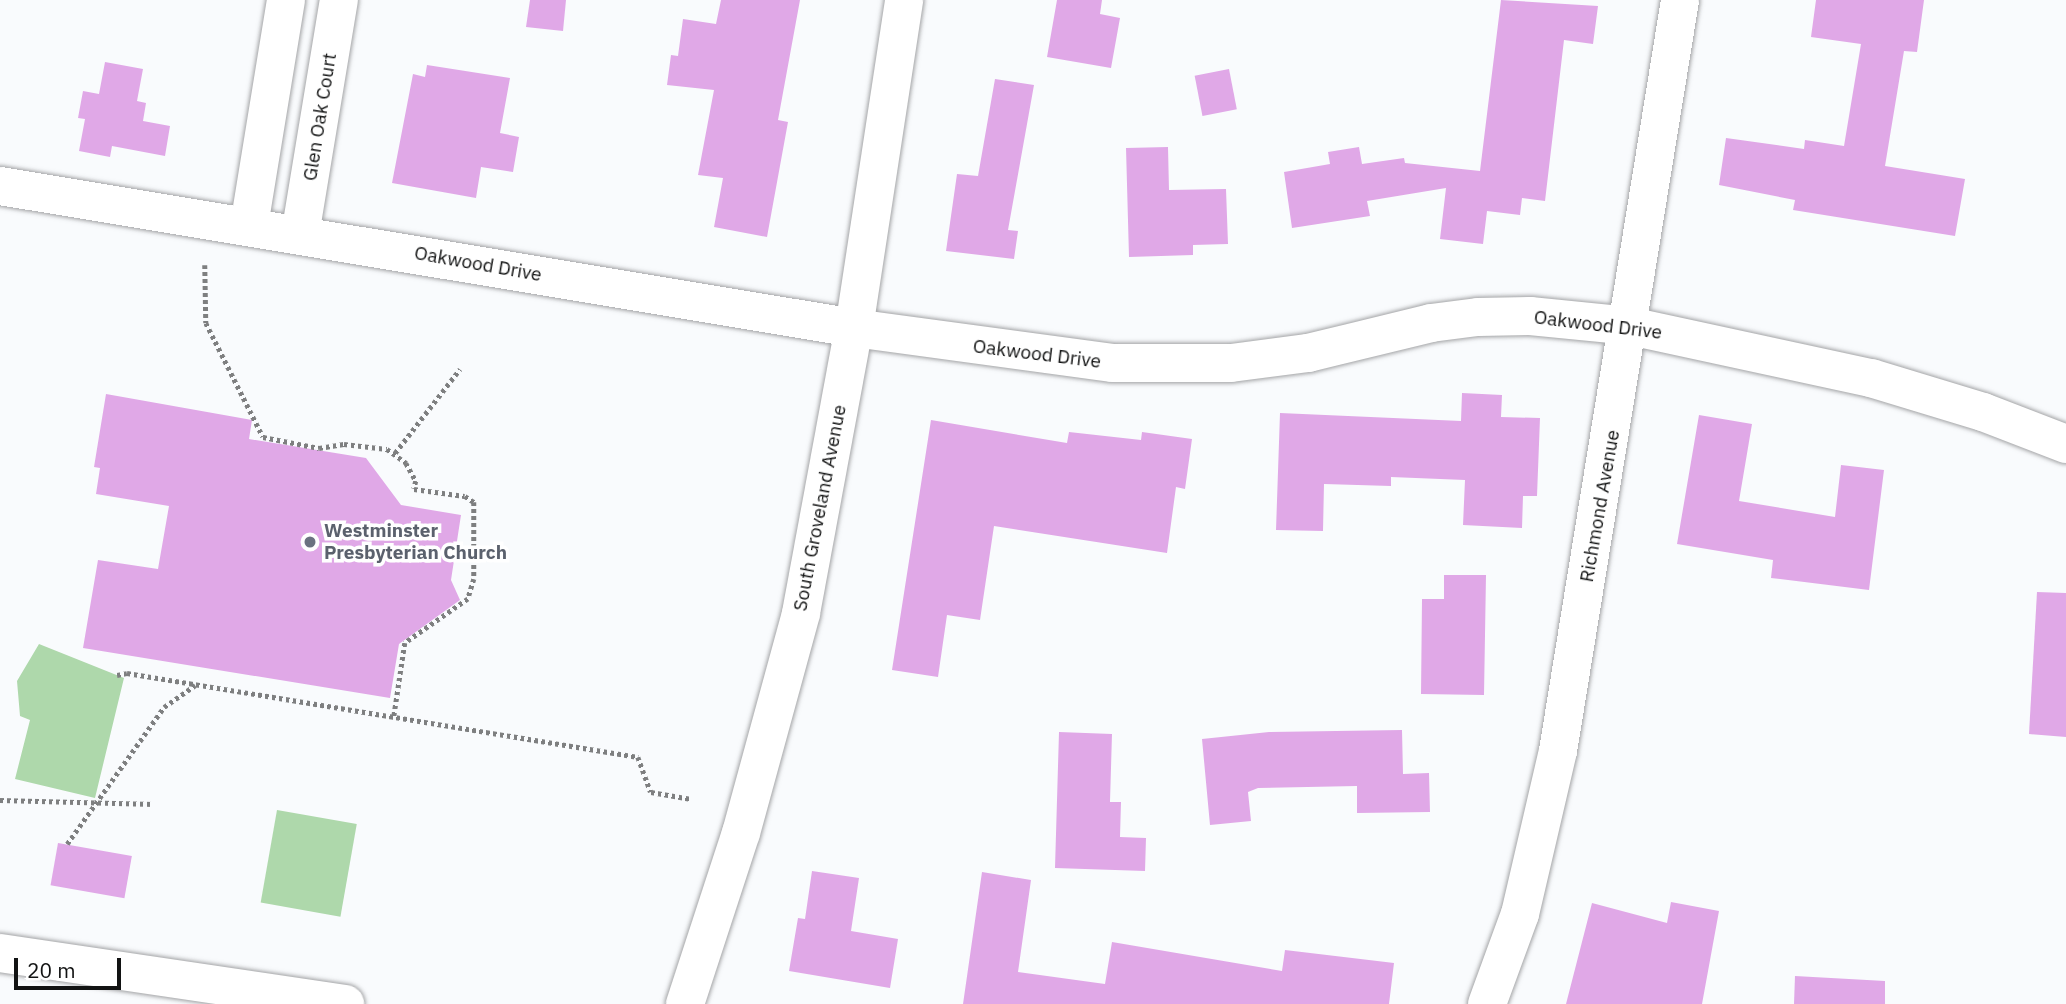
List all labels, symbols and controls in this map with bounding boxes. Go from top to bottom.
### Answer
street label: Glen Oak Court [299,51,341,183]
street label: Oakwood Drive [413,242,543,286]
street label: Oakwood Drive [1533,306,1663,344]
street label: Oakwood Drive [972,335,1102,373]
street label: South Groveland Avenue [789,403,851,613]
street label: Richmond Avenue [1575,428,1625,584]
place label: Westminster Presbyterian Church [324,520,507,564]
marker: Westminster Presbyterian Church [302,534,318,550]
scale bar [18,944,124,988]
text: 20 m [27,956,76,984]

